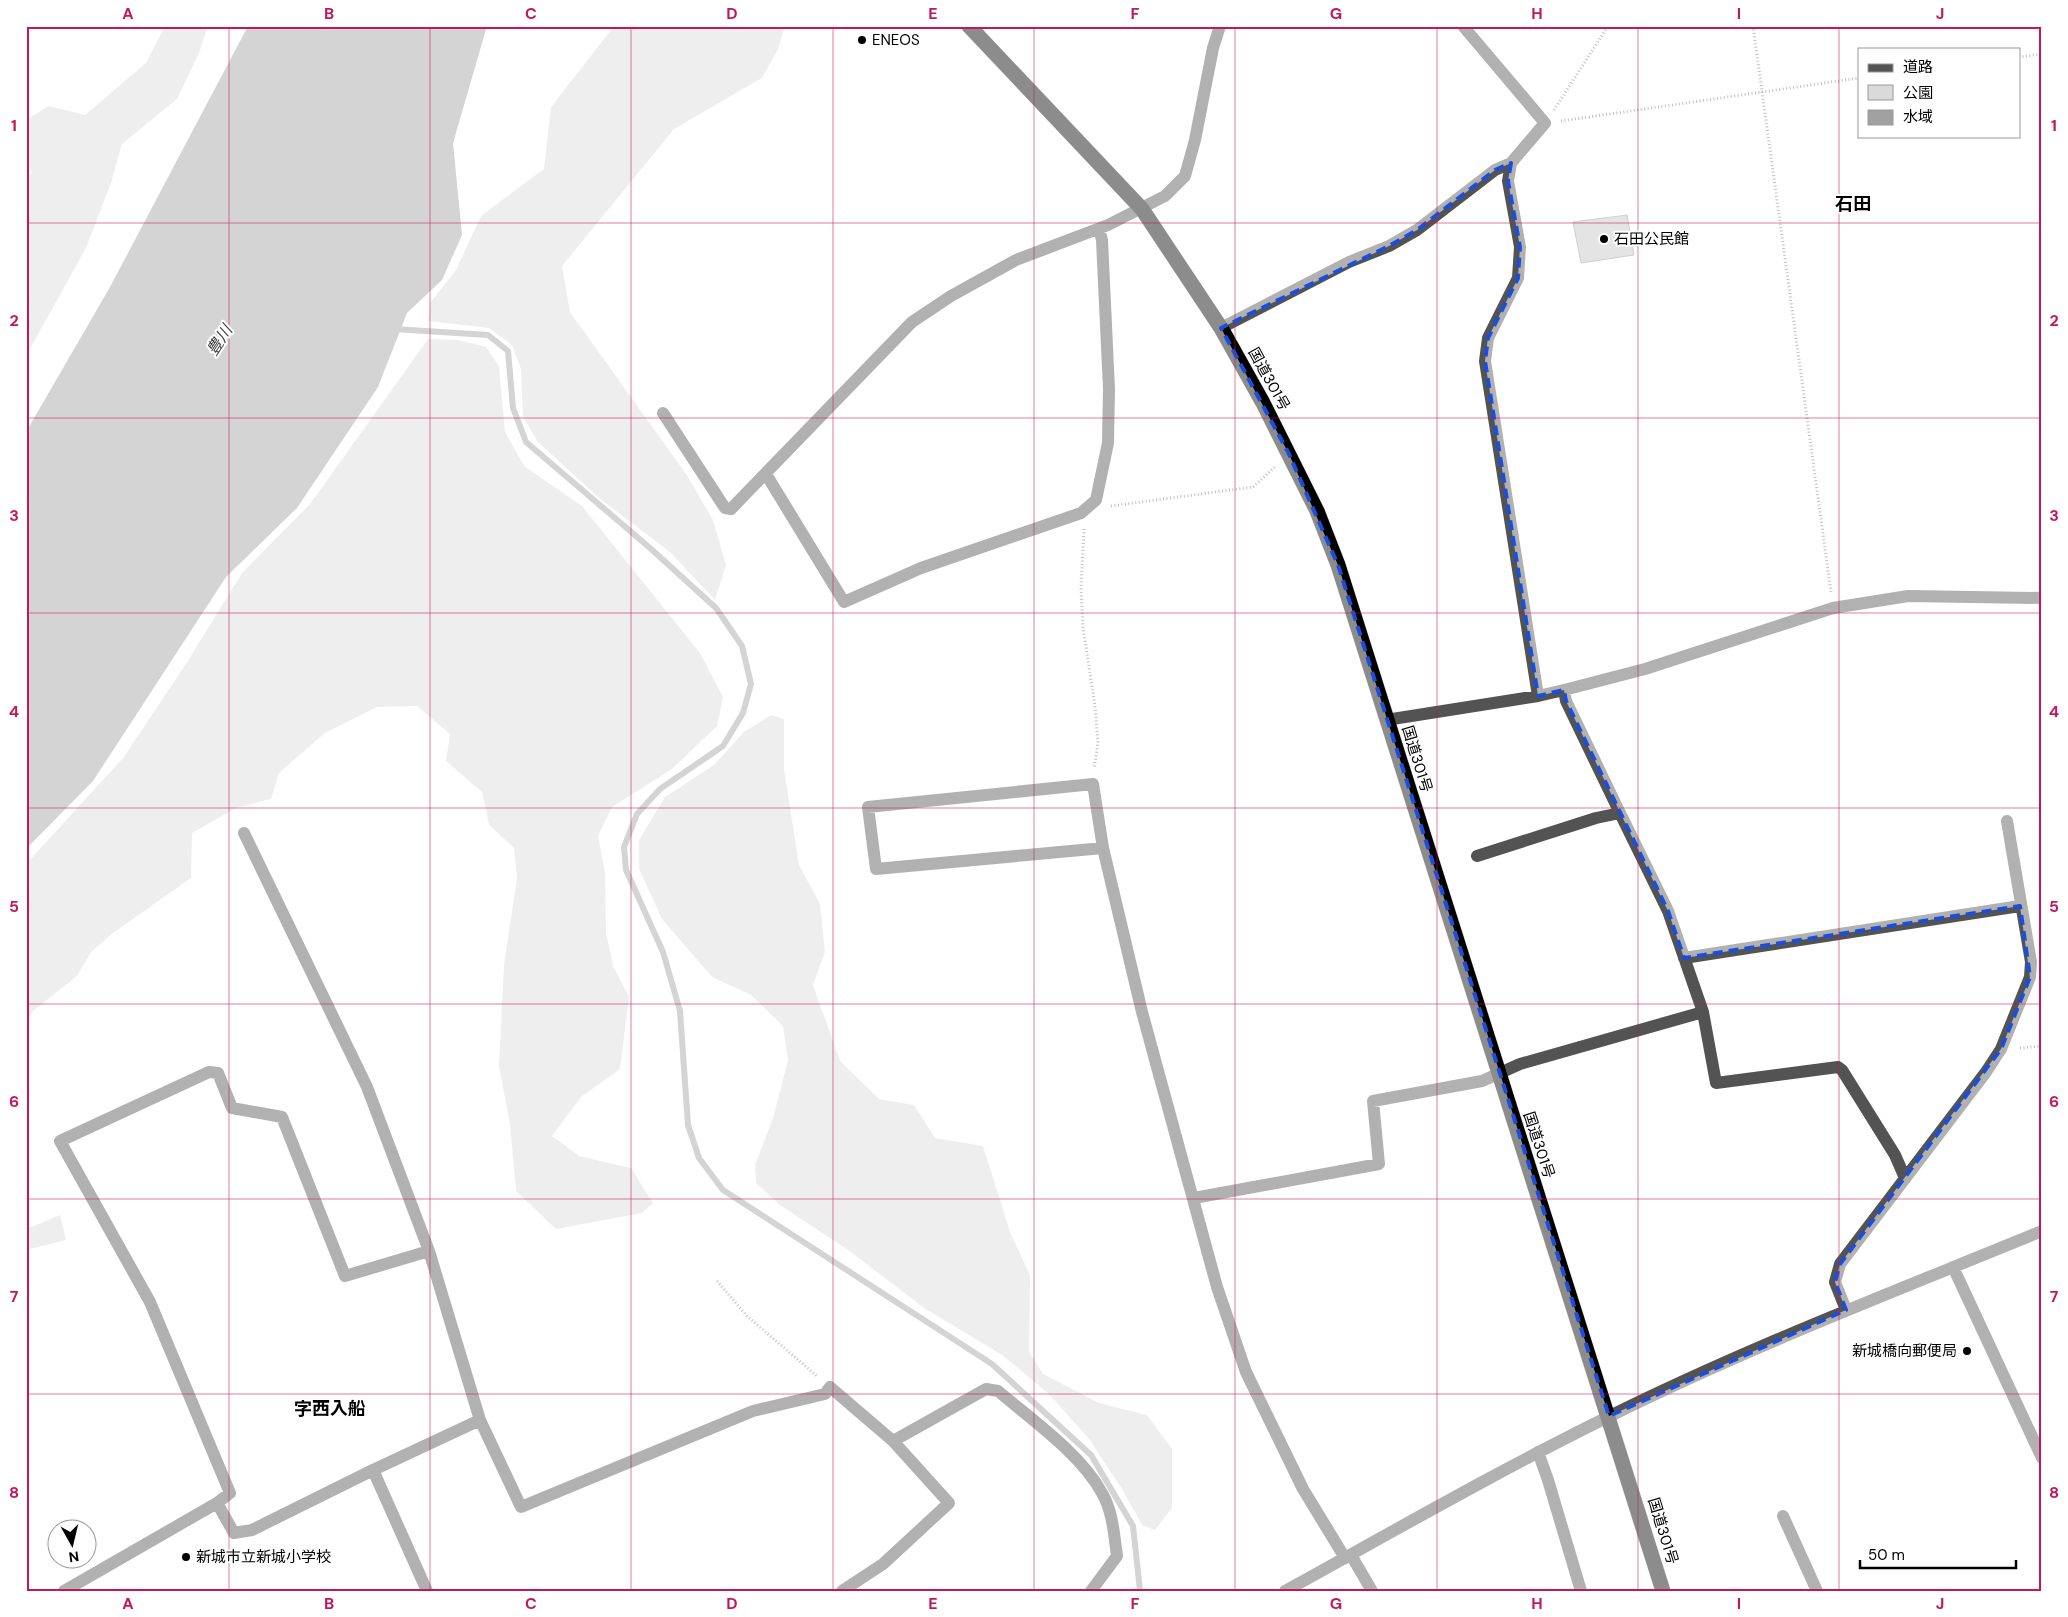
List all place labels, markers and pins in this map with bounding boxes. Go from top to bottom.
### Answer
place label: ENEOS [872,30,920,50]
marker: ENEOS [856,34,868,46]
place label: 石田公民館 [1614,229,1689,249]
marker: 石田公民館 [1598,233,1610,245]
place label: 新城橋向郵便局 [1852,1341,1957,1361]
marker: 新城橋向郵便局 [1961,1345,1973,1357]
place label: 新城市立新城小学校 [196,1547,331,1567]
marker: 新城市立新城小学校 [180,1551,192,1563]

